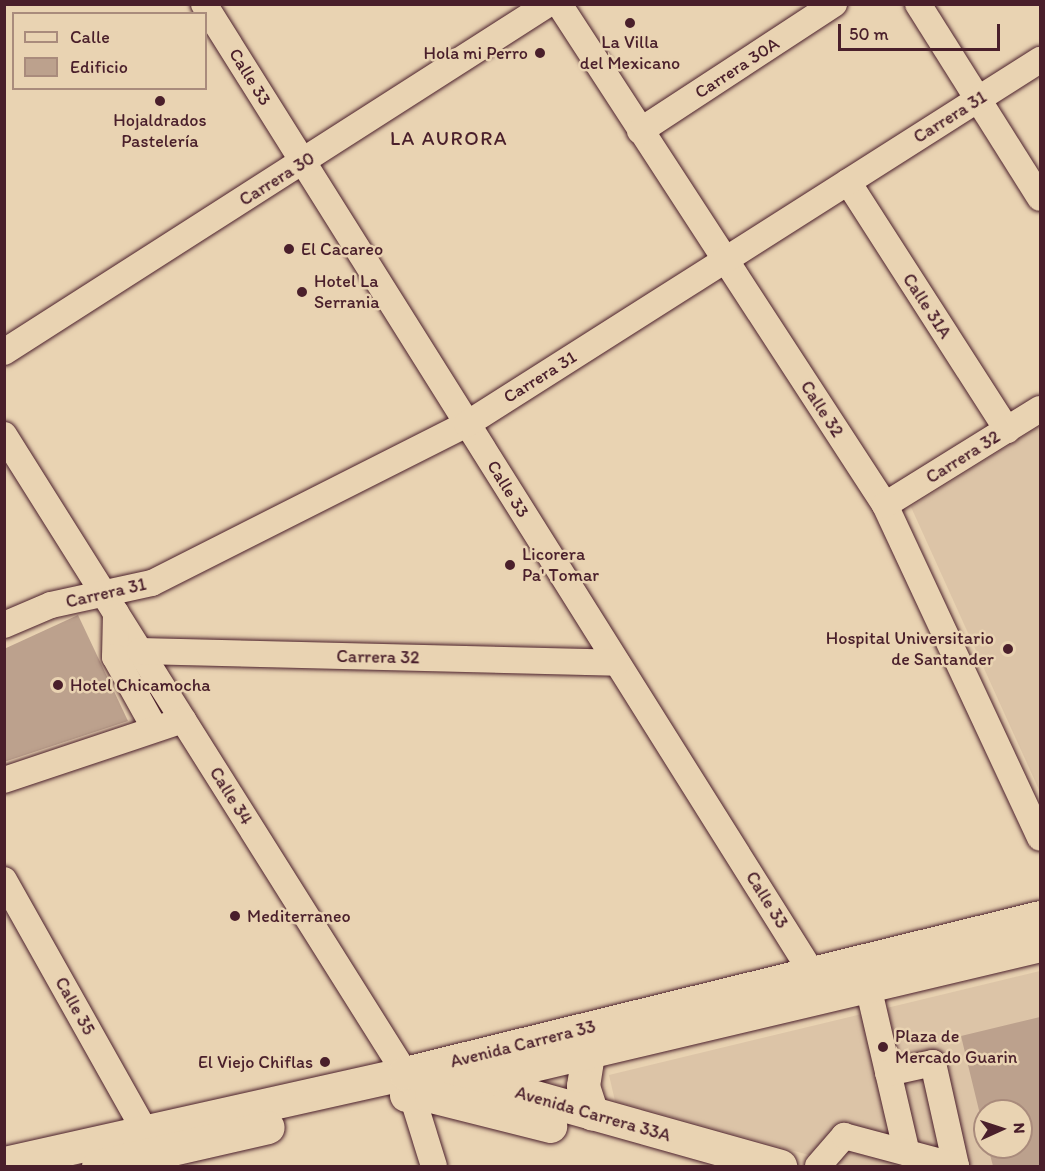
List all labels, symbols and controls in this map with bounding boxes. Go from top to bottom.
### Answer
legend [12,12,207,90]
scale bar [841,12,1003,50]
marker: La Villa del Mexicano [623,16,637,30]
text: 50 m [849,23,889,45]
text: Calle [70,26,110,48]
place label: La Villa del Mexicano [580,32,680,74]
street label: Carrera 30A [691,33,783,103]
place label: Hola mi Perro [423,42,528,64]
street label: Calle 33 [224,44,276,110]
marker: Hola mi Perro [533,46,547,60]
text: Edificio [70,56,128,78]
street label: Carrera 31 [909,86,991,148]
marker: Hojaldrados Pastelería [153,94,167,108]
place label: Hojaldrados Pastelería [113,110,207,152]
district label: LA AURORA [390,126,508,150]
street label: Carrera 30 [235,147,319,211]
place label: El Cacareo [301,238,383,260]
marker: El Cacareo [282,242,296,256]
street label: Calle 31A [898,269,956,343]
place label: Hotel La Serrania [314,271,380,314]
marker: Hotel La Serrania [295,285,309,299]
street label: Carrera 31 [499,346,581,408]
street label: Calle 32 [796,377,848,441]
street label: Carrera 32 [922,426,1004,488]
street label: Calle 33 [482,456,534,522]
place label: Licorera Pa' Tomar [522,544,597,586]
marker: Licorera Pa' Tomar [503,558,517,572]
street label: Carrera 31 [64,573,148,613]
place label: Hospital Universitario de Santander [825,628,994,670]
marker: Hospital Universitario de Santander [999,640,1017,658]
street label: Carrera 32 [336,645,420,669]
place label: Hotel Chicamocha [70,674,210,696]
marker: Hotel Chicamocha [51,678,65,692]
street label: Calle 34 [205,763,257,829]
street label: Calle 33 [741,867,793,933]
place label: Mediterraneo [247,905,351,927]
marker: Mediterraneo [228,909,242,923]
street label: Calle 35 [50,973,100,1039]
street label: Avenida Carrera 33 [448,1015,598,1073]
place label: Plaza de Mercado Guarin [895,1026,1017,1068]
marker: Plaza de Mercado Guarin [876,1040,890,1054]
place label: El Viejo Chiflas [198,1051,313,1073]
marker: El Viejo Chiflas [318,1055,332,1069]
street label: Avenida Carrera 33A [513,1081,673,1147]
north arrow [973,1099,1033,1159]
text: N [1010,1122,1029,1134]

